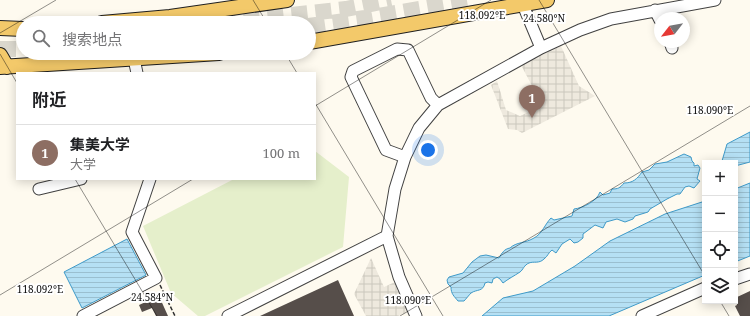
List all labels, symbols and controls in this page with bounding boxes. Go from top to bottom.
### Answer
text: 118.092°E [459,8,505,22]
text: 24.580°N [523,11,565,25]
north arrow [654,12,690,48]
search box [16,16,316,60]
icon: search [30,27,52,49]
text: 搜索地点 [62,29,122,49]
pin: 1 [519,85,545,118]
text: 附近 [32,88,66,111]
text: 118.090°E [687,103,733,117]
text: 集美大学 [70,134,130,154]
your location [418,140,438,160]
text: 1 [41,144,49,162]
text: 100 m [263,144,300,162]
text: 大学 [70,155,96,173]
map controls [702,160,738,304]
button: + [702,160,738,196]
button: − [702,196,738,232]
button: locate [702,232,738,268]
button: layers [702,268,738,304]
text: 118.092°E [17,282,63,296]
text: 24.584°N [131,290,173,304]
text: 118.090°E [385,293,431,307]

